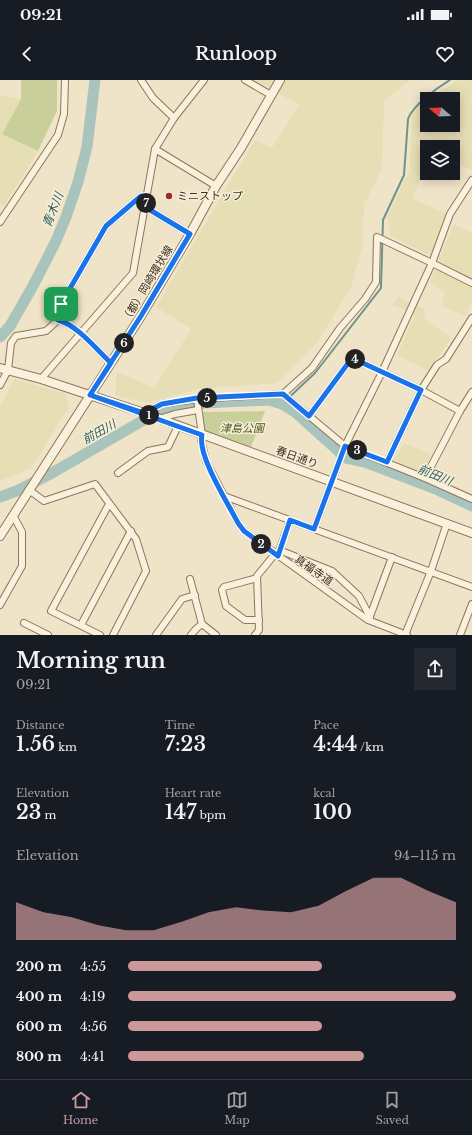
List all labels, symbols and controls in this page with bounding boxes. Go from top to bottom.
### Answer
text: 09:21 [20,5,62,24]
icon: back [16,43,38,65]
text: Runloop [195,43,277,65]
icon: heart [434,43,456,65]
north arrow [420,92,460,132]
map controls [420,92,460,180]
button: layers [420,140,460,180]
water label: 青木川 [39,188,67,229]
place label: ミニストップ [177,189,243,203]
marker: ミニストップ [164,191,174,201]
pin: 7 [136,193,156,213]
text: 7 [143,196,149,210]
street label: （都）岡崎環状線 [118,243,176,325]
pin [44,287,78,321]
icon: arrive [50,293,72,315]
pin: 6 [114,333,134,353]
text: 6 [120,336,128,350]
pin: 4 [345,349,365,369]
text: 4 [351,352,359,366]
pin: 5 [197,388,217,408]
text: 5 [204,391,210,405]
pin: 1 [139,405,159,425]
text: 1 [147,408,151,422]
water label: 前田川 [79,415,120,447]
park label: 津島公園 [220,421,266,435]
pin: 3 [347,440,367,460]
street label: 春日通り [274,443,320,471]
text: 3 [353,443,361,457]
water label: 前田川 [416,461,457,489]
pin: 2 [251,534,271,554]
text: 2 [257,537,265,551]
street label: 真福寺道 [292,552,336,588]
text: Morning run [16,647,166,674]
button: share [414,648,456,690]
text: 09:21 [16,676,51,693]
text: Distance [16,718,65,732]
text: Time [165,718,195,732]
text: Pace [313,718,339,732]
text: 1.56 [16,732,55,756]
text: 7:23 [165,732,206,756]
text: 4:44 [313,732,357,756]
text: km [55,740,77,754]
text: /km [357,740,384,754]
text: Elevation [16,786,69,800]
text: Heart rate [165,786,221,800]
text: kcal [313,786,335,800]
text: 23 [16,800,41,824]
text: 147 [165,800,196,824]
text: 100 [313,800,352,824]
text: m [41,808,56,822]
text: bpm [196,808,226,822]
text: Elevation [16,847,79,864]
text: 94–115 m [394,847,456,864]
text: 200 m [16,958,62,975]
text: 4:55 [80,958,106,975]
text: 400 m [16,988,62,1005]
text: 4:19 [80,988,105,1005]
text: 600 m [16,1018,62,1035]
text: 4:56 [80,1018,107,1035]
text: 800 m [16,1048,62,1065]
text: 4:41 [80,1048,105,1065]
tab: Home [63,1089,98,1127]
tab: Map [224,1089,250,1127]
tab: Saved [376,1089,409,1127]

